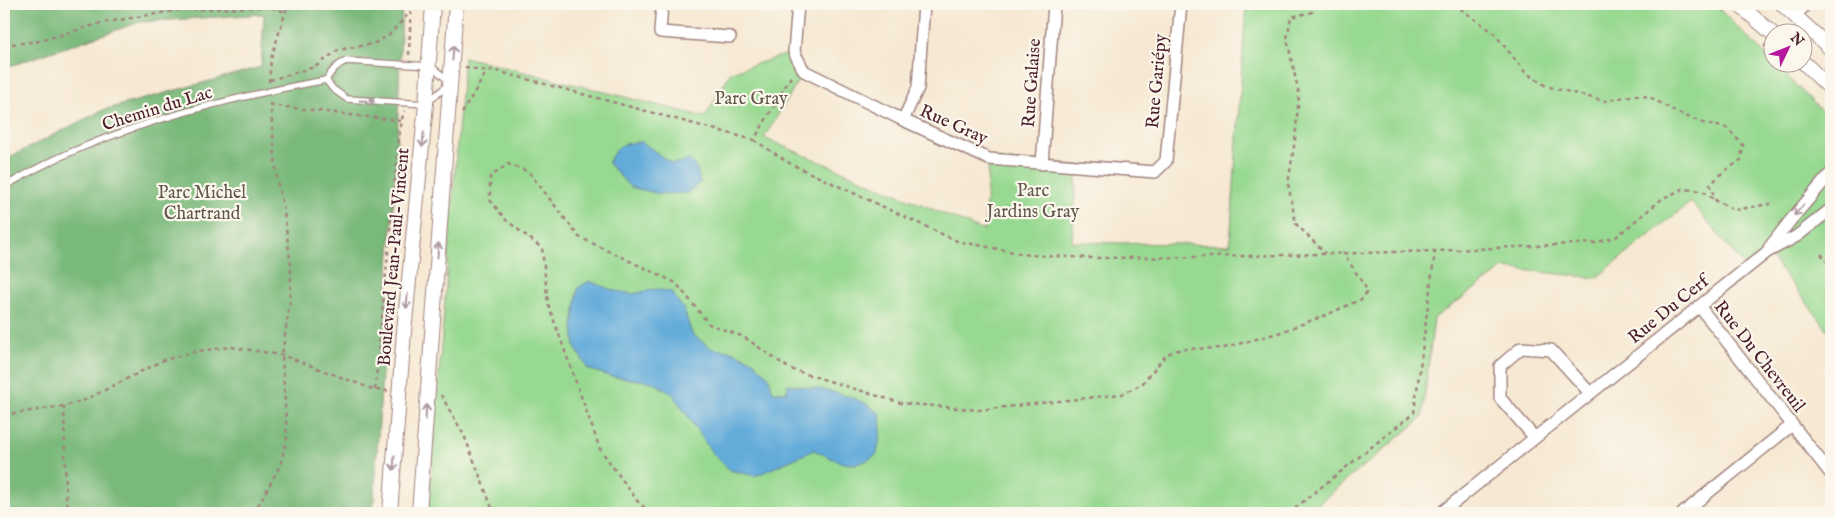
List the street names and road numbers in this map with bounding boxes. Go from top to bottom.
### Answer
street label: Rue Gariépy [1142,33,1173,130]
street label: Rue Galaise [1018,38,1047,128]
street label: Chemin du Lac [100,82,216,137]
street label: Rue Gray [916,100,991,151]
street label: Boulevard Jean-Paul-Vincent [373,147,416,367]
street label: Rue Du Cerf [1624,268,1717,350]
street label: Rue Du Chevreuil [1708,296,1810,417]

